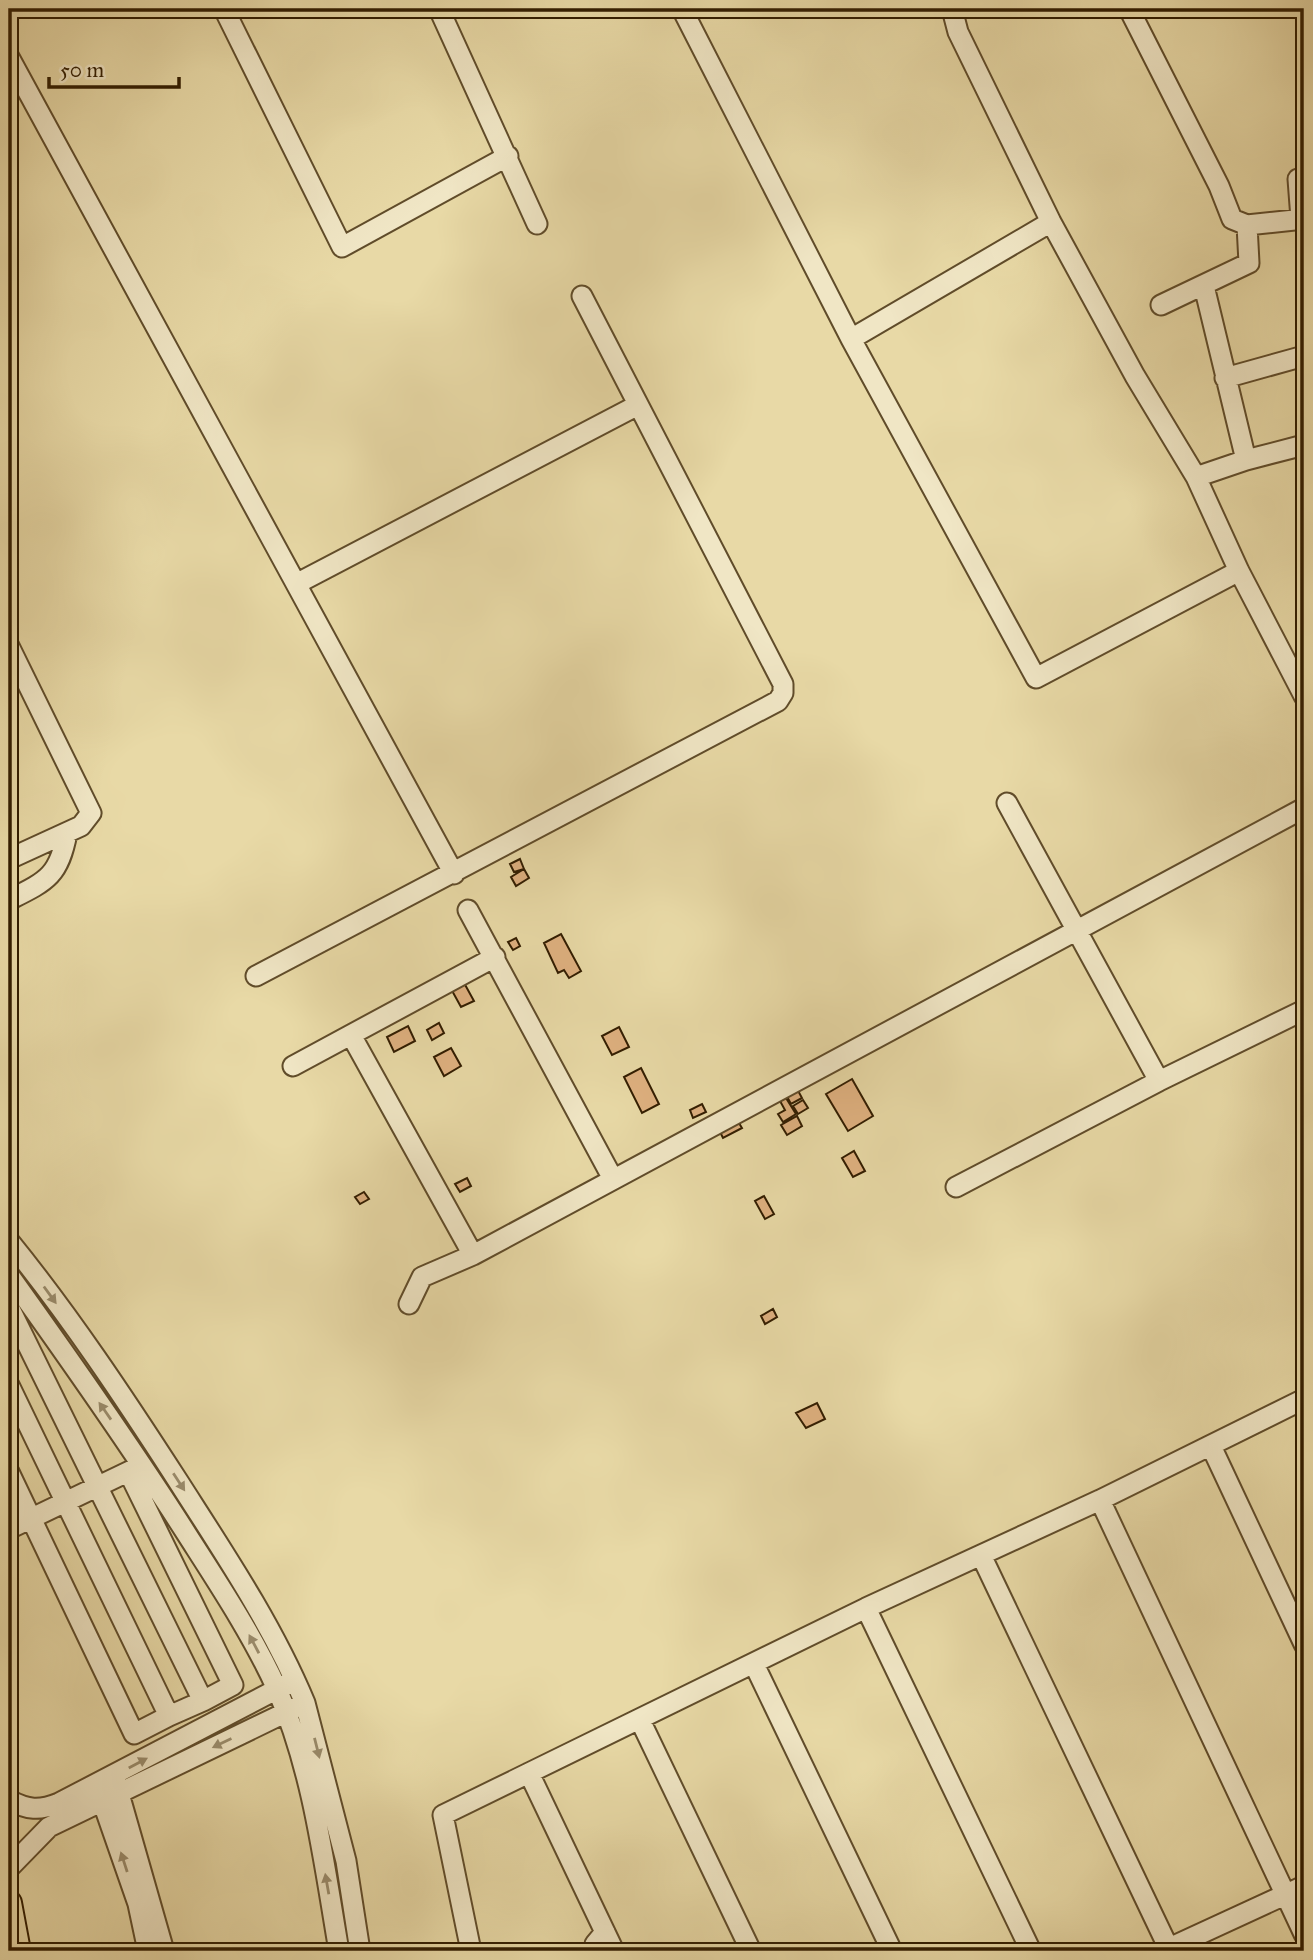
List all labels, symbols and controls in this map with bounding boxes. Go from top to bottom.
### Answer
scale bar [49,46,178,90]
text: 50 m [60,57,105,83]
one-way arrow [42,1286,56,1304]
one-way arrow [99,1402,112,1421]
one-way arrow [172,1473,185,1492]
one-way arrow [248,1635,260,1654]
one-way arrow [212,1737,232,1749]
one-way arrow [312,1737,323,1759]
one-way arrow [128,1757,147,1769]
one-way arrow [118,1851,129,1872]
one-way arrow [321,1873,332,1895]

